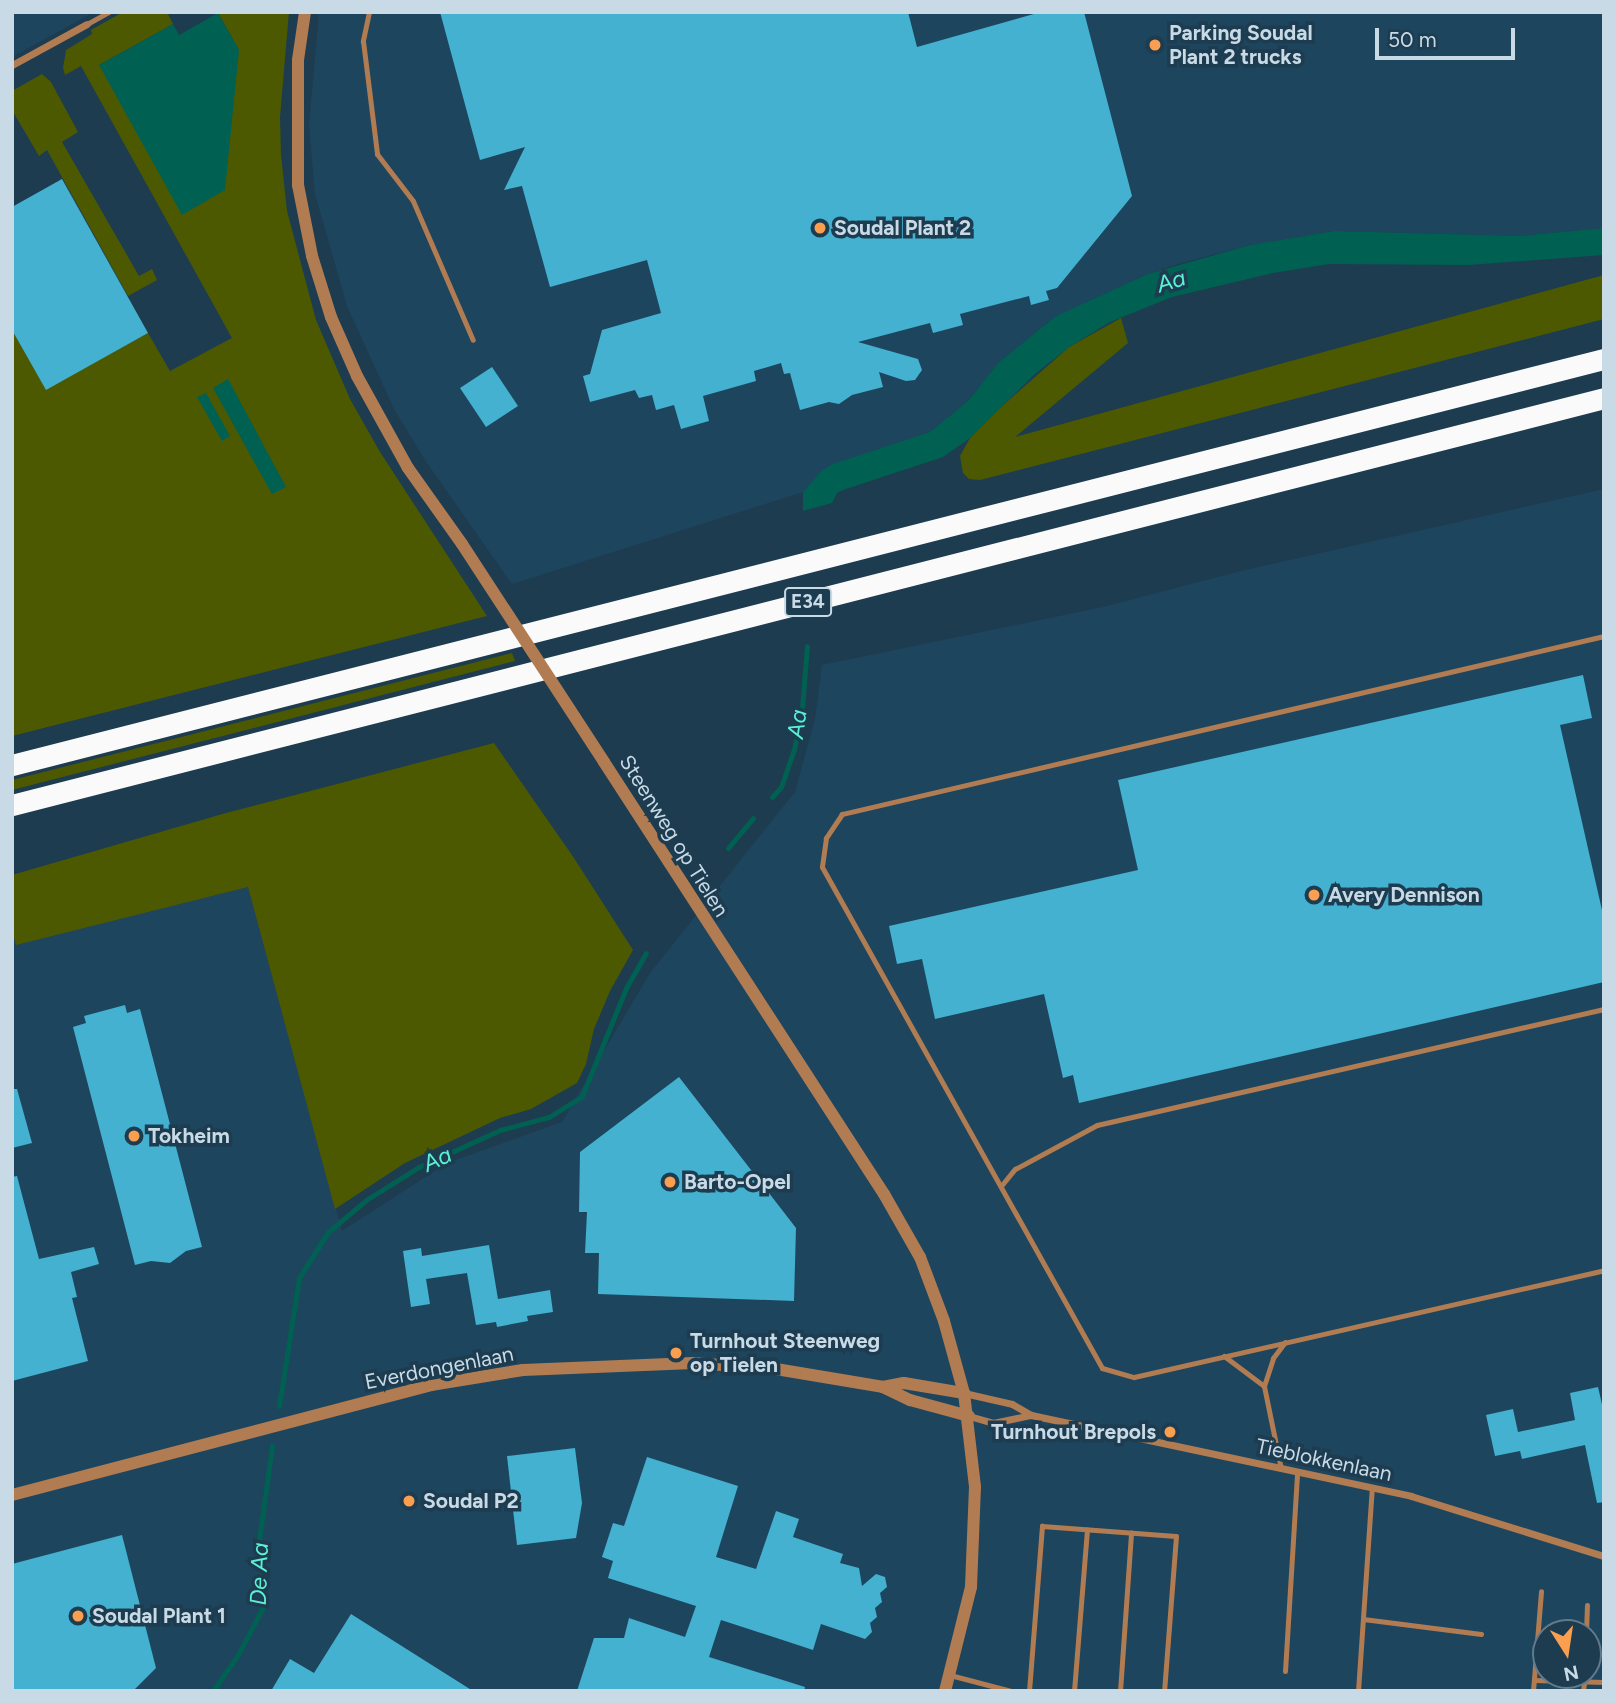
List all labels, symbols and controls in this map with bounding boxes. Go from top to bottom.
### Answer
scale bar [1378,14,1518,58]
place label: Parking Soudal Plant 2 trucks [1169,20,1313,70]
text: 50 m [1388,27,1437,52]
marker: Parking Soudal Plant 2 trucks [1147,37,1163,53]
place label: Soudal Plant 2 [834,215,971,241]
marker: Soudal Plant 2 [812,220,828,236]
water label: Aa [1153,264,1189,298]
road number: E34 [784,586,832,618]
water label: Aa [781,708,813,740]
street label: Steenweg op Tielen [614,750,734,922]
place label: Avery Dennison [1328,882,1480,908]
marker: Avery Dennison [1306,887,1322,903]
place label: Tokheim [148,1123,230,1149]
marker: Tokheim [126,1128,142,1144]
water label: Aa [418,1140,456,1178]
place label: Barto-Opel [684,1169,791,1195]
marker: Barto-Opel [662,1174,678,1190]
place label: Turnhout Steenweg op Tielen [690,1328,880,1378]
street label: Everdongenlaan [362,1341,516,1395]
marker: Turnhout Steenweg op Tielen [668,1345,684,1361]
place label: Turnhout Brepols [991,1419,1156,1445]
marker: Turnhout Brepols [1162,1424,1178,1440]
street label: Tieblokkenlaan [1254,1433,1394,1487]
place label: Soudal P2 [423,1488,519,1514]
marker: Soudal P2 [401,1493,417,1509]
water label: De Aa [244,1542,274,1606]
place label: Soudal Plant 1 [92,1603,226,1629]
marker: Soudal Plant 1 [70,1608,86,1624]
north arrow [1532,1619,1602,1689]
text: N [1561,1660,1581,1686]

